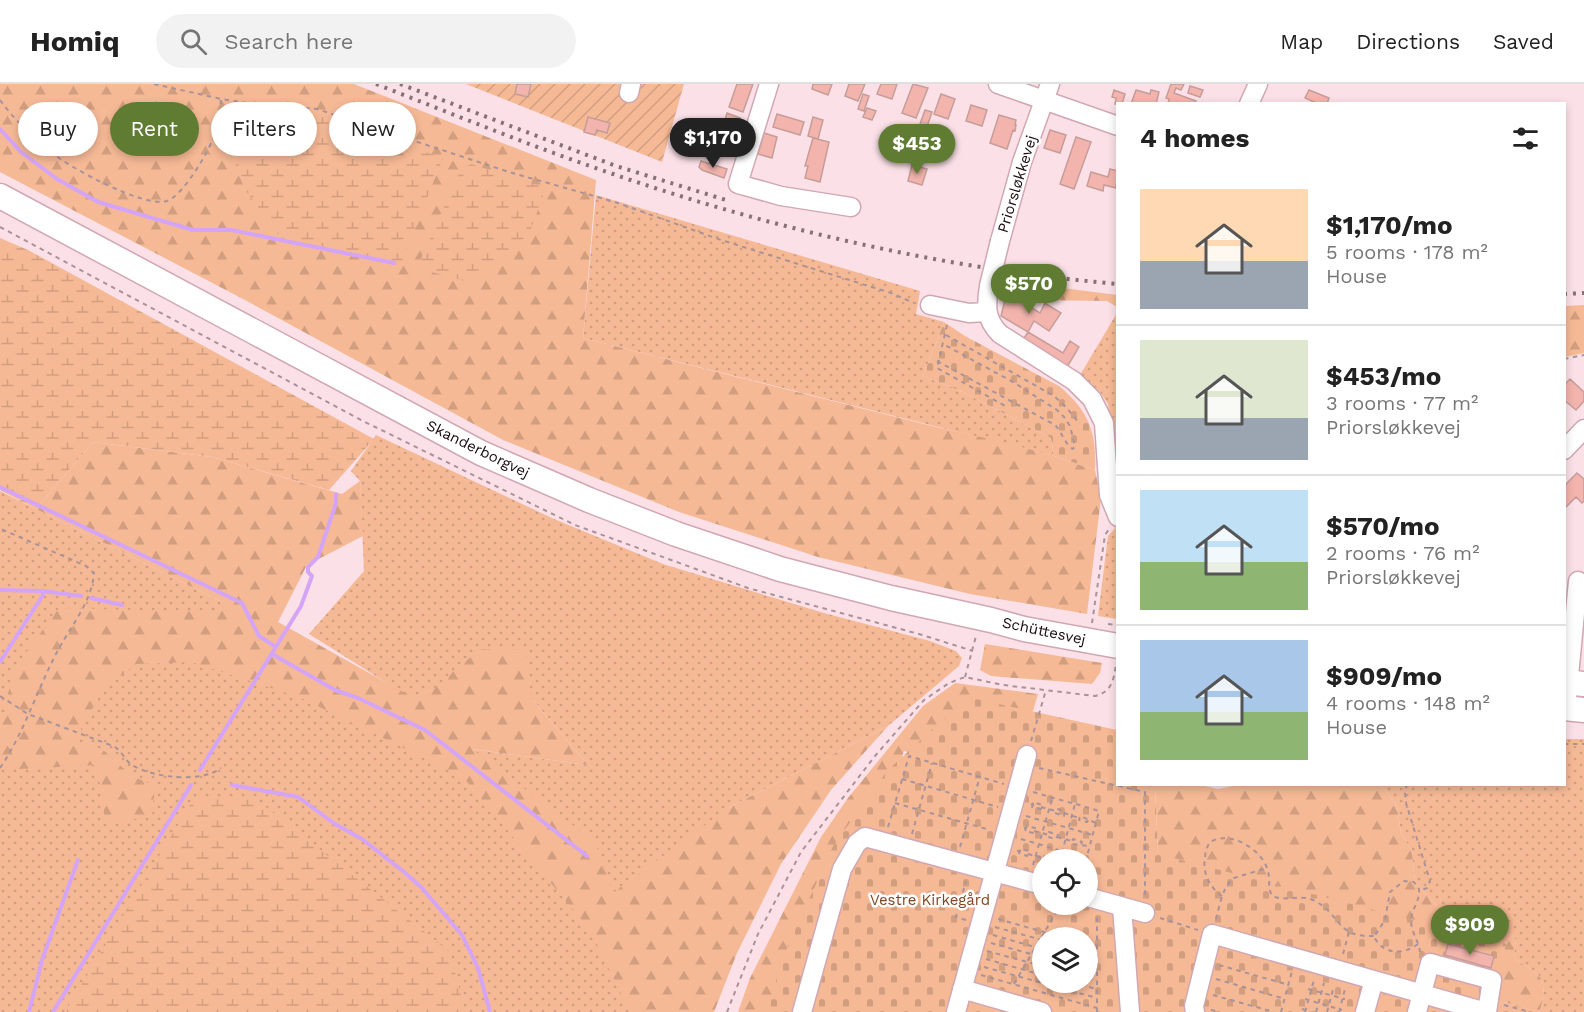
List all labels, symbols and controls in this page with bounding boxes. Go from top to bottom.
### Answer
search box [156,14,576,68]
text: Homiq [30,25,120,58]
icon: search [177,25,210,58]
text: Search here [225,29,353,54]
text: Map [1280,29,1323,54]
text: Directions [1356,29,1460,54]
text: Saved [1493,29,1554,54]
chip: Buy [18,102,98,156]
chip: Rent [110,102,199,156]
chip: Filters [211,102,317,156]
chip: New [329,102,416,156]
pin: $1,170 [664,118,762,169]
icon: filters [1509,122,1542,155]
text: 4 homes [1140,123,1249,153]
pin: $453 [881,124,953,175]
text: $1,170 [684,125,742,149]
text: $453 [892,131,942,155]
street label: Priorsløkkevej [994,133,1040,235]
text: $1,170/mo [1326,210,1453,240]
icon: home [1188,213,1260,285]
text: 5 rooms · 178 m² [1326,240,1488,264]
pin: $570 [993,264,1065,315]
text: House [1326,264,1387,288]
text: $570 [1005,271,1053,295]
text: $453/mo [1326,361,1441,391]
icon: home [1188,364,1260,436]
text: 3 rooms · 77 m² [1326,391,1478,415]
text: Priorsløkkevej [1326,415,1461,439]
street label: Skanderborgvej [423,416,533,482]
text: $570/mo [1326,511,1440,541]
icon: home [1188,514,1260,586]
text: 2 rooms · 76 m² [1326,541,1479,565]
text: Priorsløkkevej [1326,565,1461,589]
street label: Schüttesvej [1001,613,1087,649]
text: $909/mo [1326,661,1442,691]
icon: home [1188,664,1260,736]
text: 4 rooms · 148 m² [1326,691,1490,715]
text: House [1326,715,1387,739]
map controls [1032,849,1098,993]
button: locate [1032,849,1098,915]
park label: Vestre Kirkegård [870,891,990,909]
pin: $909 [1434,905,1506,956]
text: $909 [1445,912,1495,936]
button: layers [1032,927,1098,993]

